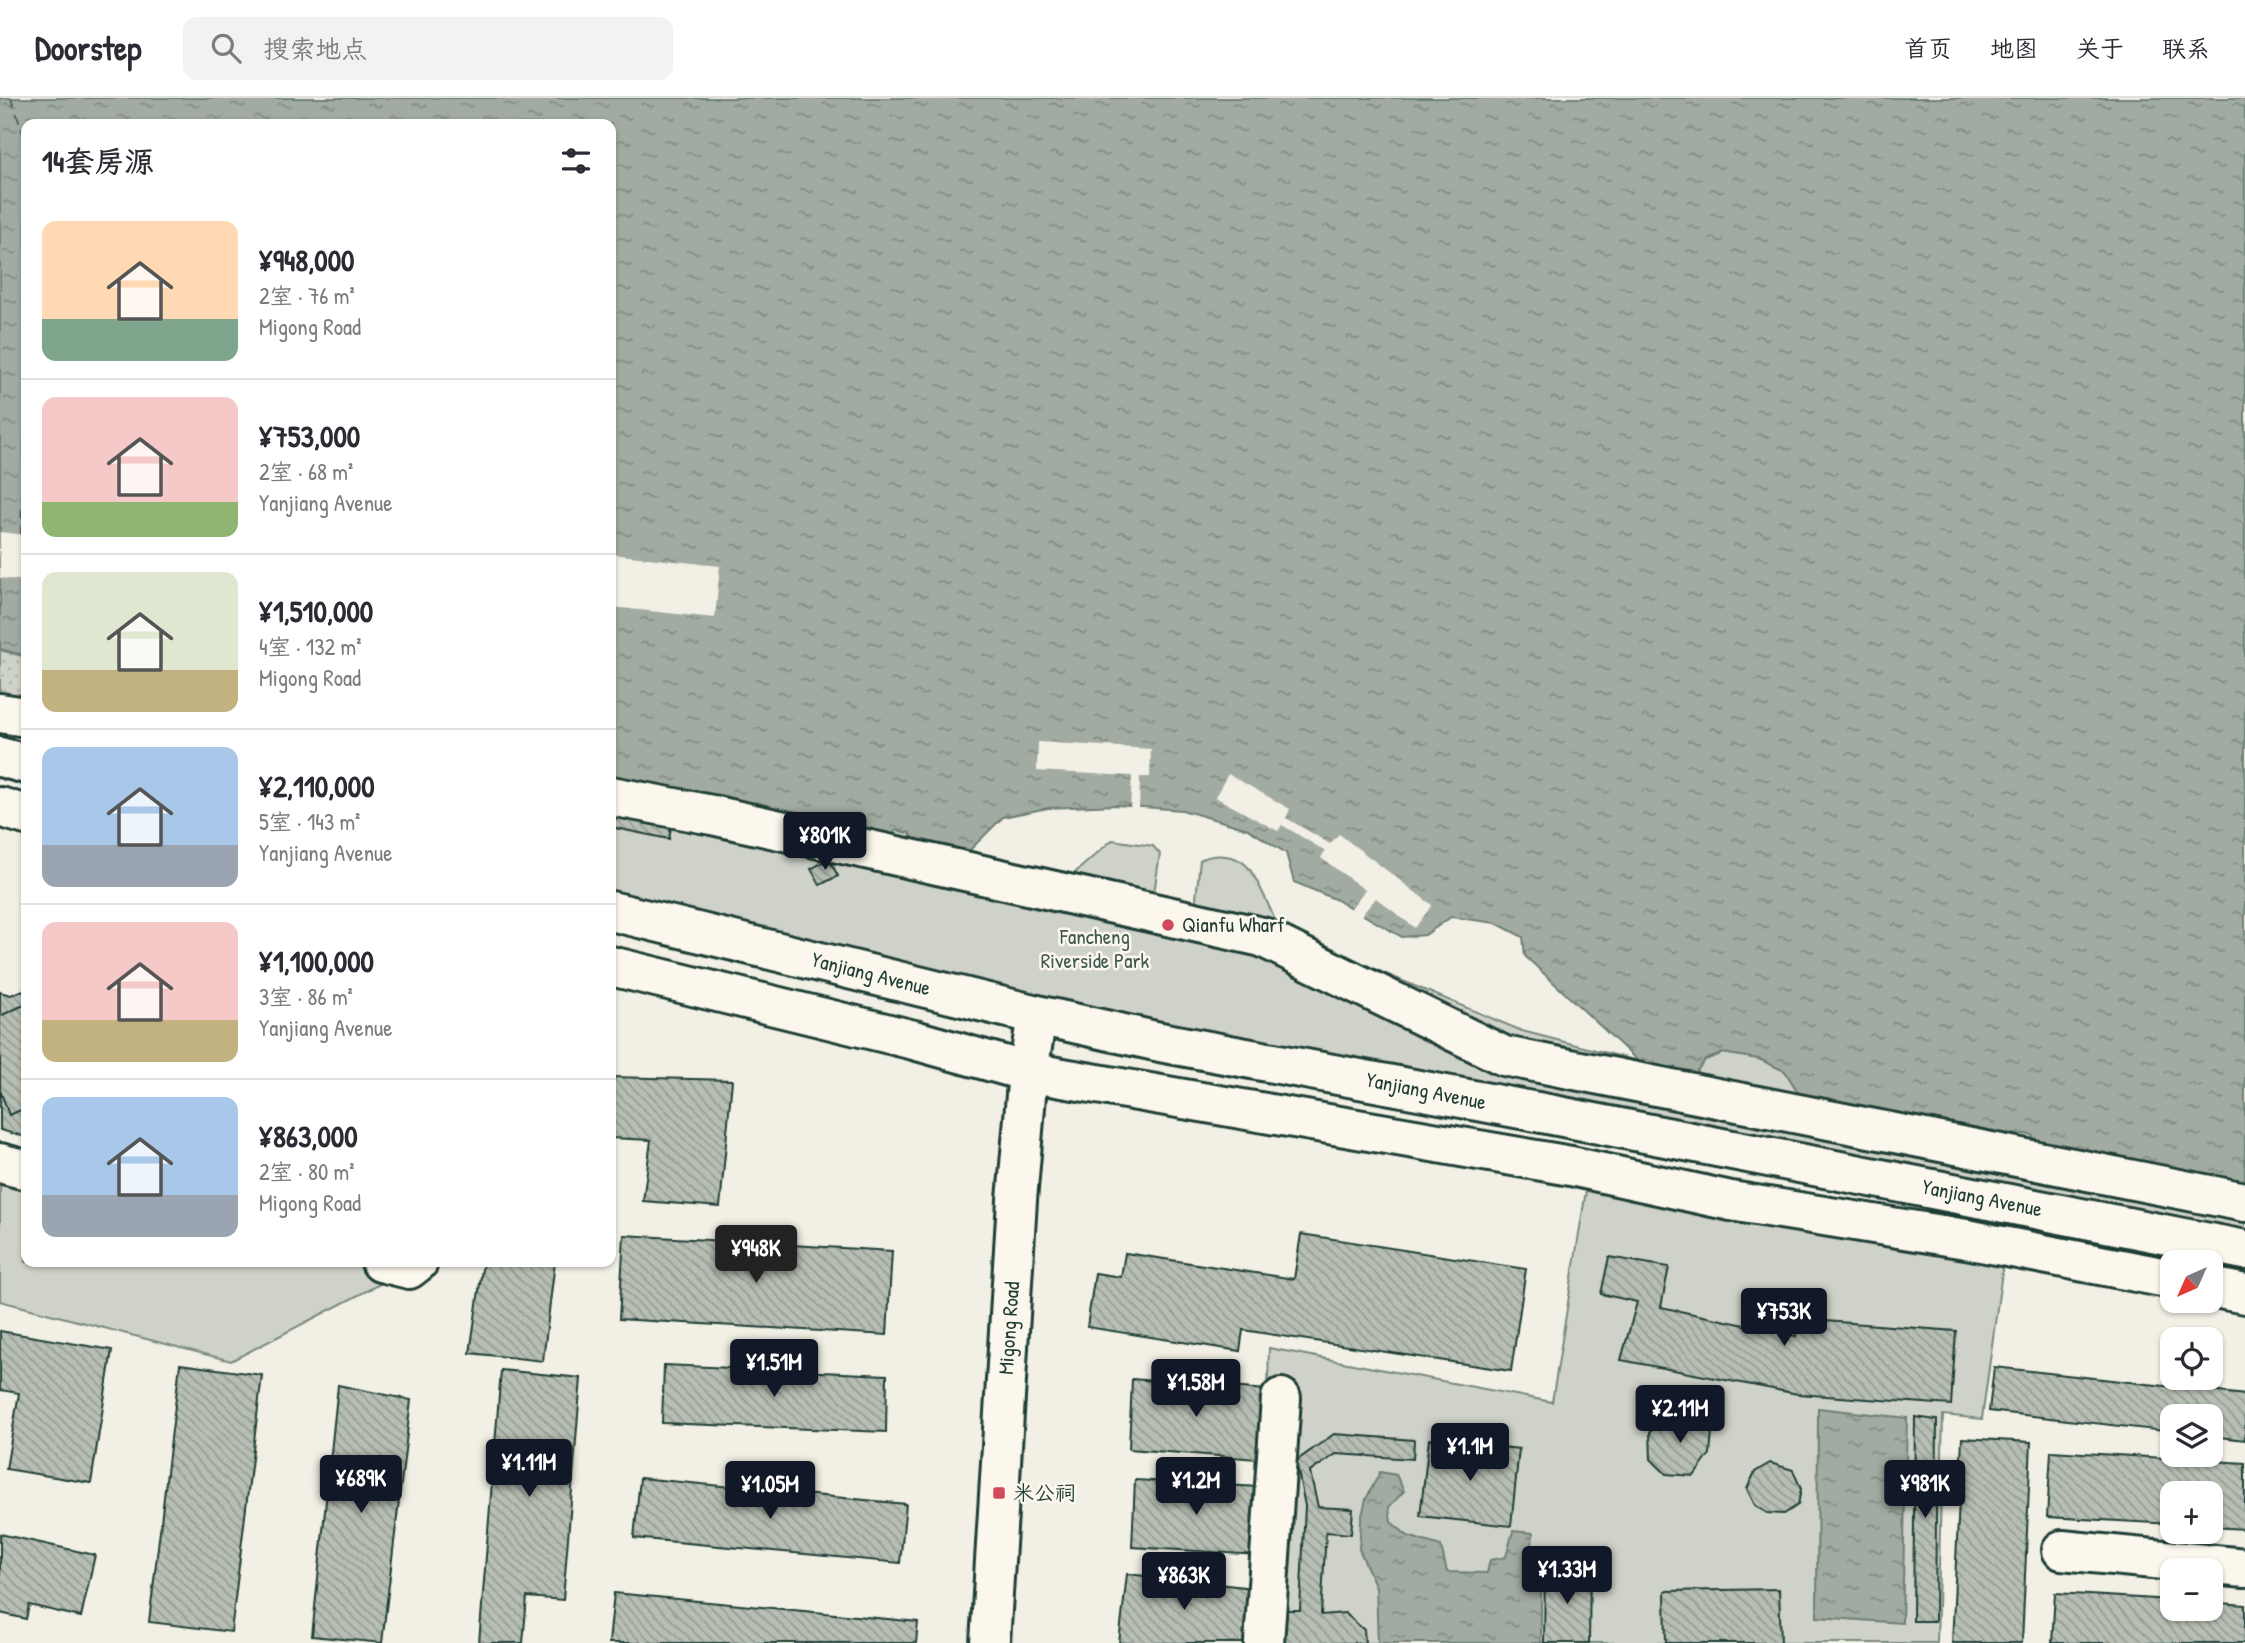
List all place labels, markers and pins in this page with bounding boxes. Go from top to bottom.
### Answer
pin: ¥801K [776,812,874,872]
place label: Qianfu Wharf [1182,910,1285,939]
marker: Qianfu Wharf [1160,917,1176,933]
pin: ¥948K [707,1226,805,1285]
pin: ¥753K [1735,1288,1833,1348]
pin: ¥1.51M [717,1340,831,1399]
pin: ¥1.58M [1139,1360,1253,1419]
pin: ¥2.11M [1623,1386,1737,1445]
pin: ¥1.1M [1421,1424,1519,1483]
pin: ¥1.11M [472,1440,586,1499]
pin: ¥689K [312,1456,410,1515]
pin: ¥1.2M [1147,1458,1245,1517]
pin: ¥981K [1876,1460,1974,1520]
pin: ¥1.05M [713,1462,827,1521]
place label: 米公祠 [1013,1478,1076,1507]
marker: 米公祠 [991,1485,1007,1501]
pin: ¥1.33M [1510,1546,1624,1606]
pin: ¥863K [1135,1552,1233,1612]

